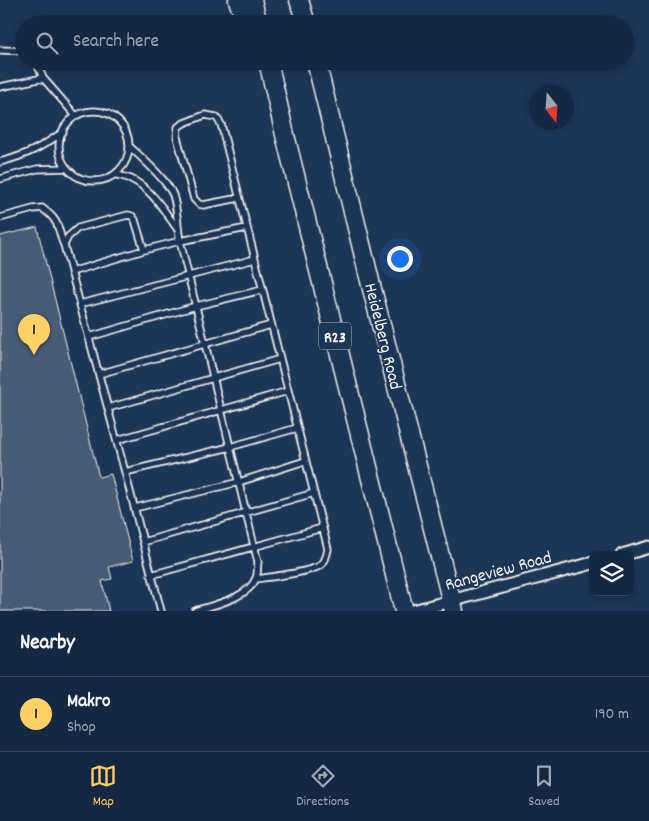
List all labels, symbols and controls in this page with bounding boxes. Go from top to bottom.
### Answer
search box [15,15,634,70]
icon: search [33,29,61,57]
text: Search here [73,29,159,56]
north arrow [529,85,574,130]
your location [387,246,413,272]
street label: Heidelberg Road [356,281,407,393]
pin: 1 [18,314,50,355]
road number: R23 [319,322,351,350]
street label: Rangeview Road [443,546,555,599]
map controls [589,551,634,596]
button: layers [589,551,634,596]
text: Nearby [20,629,75,659]
text: Makro [67,689,110,716]
text: 1 [34,703,38,726]
text: 190 m [595,703,629,726]
text: Shop [67,716,96,739]
tab: Map [89,762,117,812]
tab: Directions [296,762,349,812]
tab: Saved [528,762,560,812]

